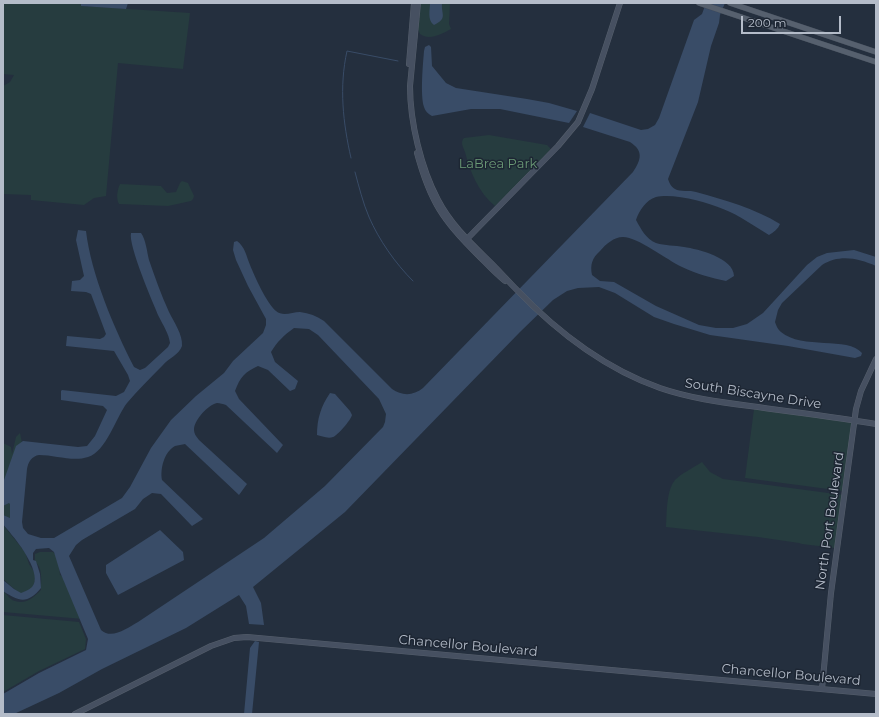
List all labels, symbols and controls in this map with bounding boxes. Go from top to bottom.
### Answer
scale bar [743,8,843,34]
text: 200 m [748,15,787,30]
park label: LaBrea Park [459,156,537,172]
street label: South Biscayne Drive [684,376,822,412]
street label: North Port Boulevard [813,451,847,591]
street label: Chancellor Boulevard [398,632,538,660]
street label: Chancellor Boulevard [721,661,861,689]

